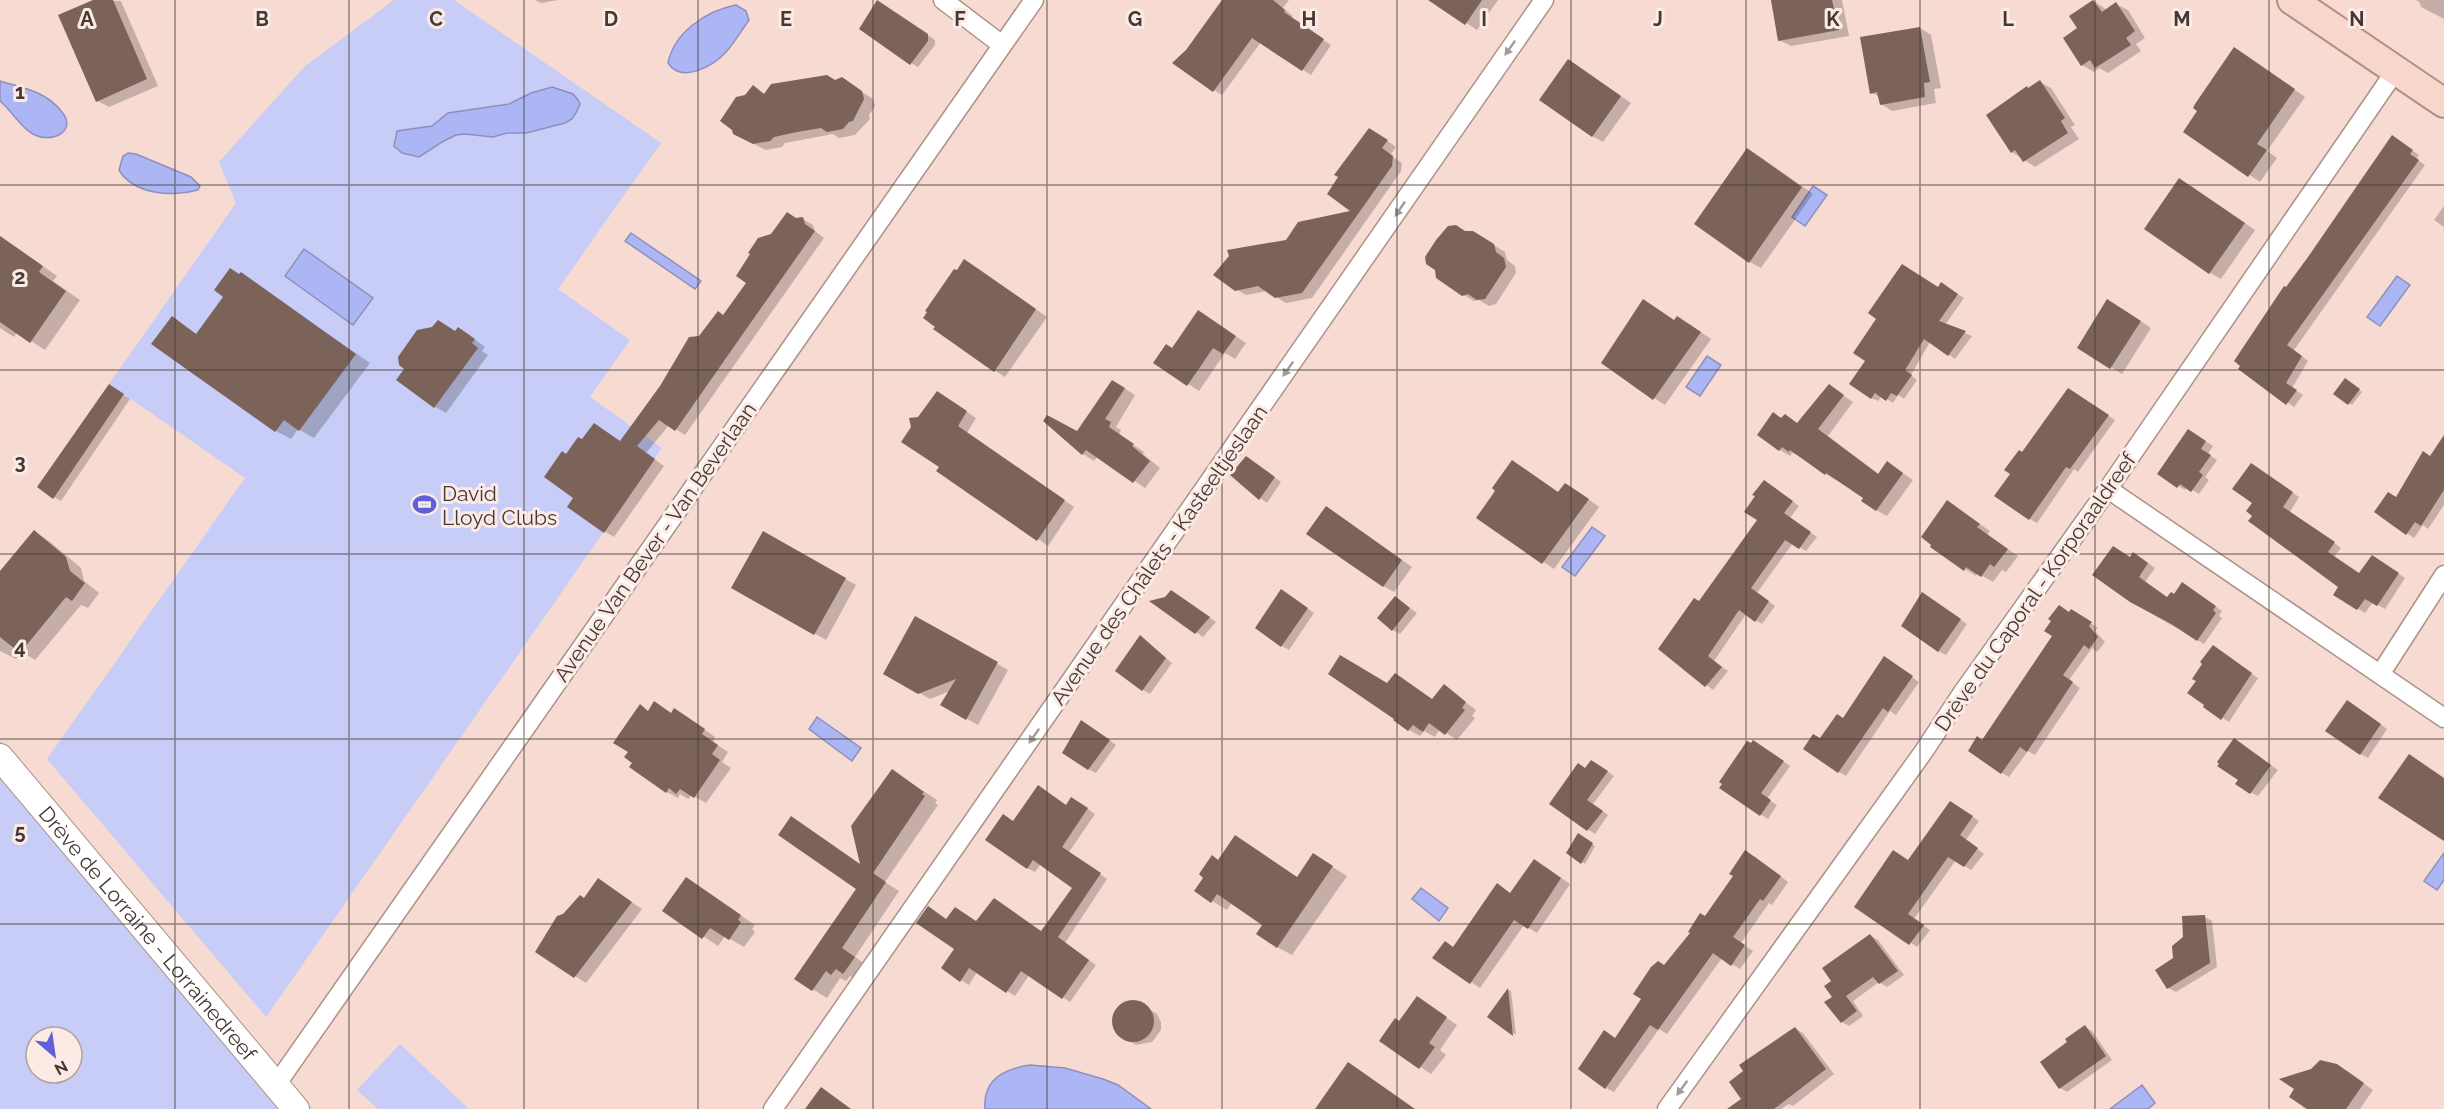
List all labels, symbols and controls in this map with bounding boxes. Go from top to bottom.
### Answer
text: A [80,7,94,31]
text: B [255,7,269,31]
text: C [429,7,443,31]
text: D [604,7,618,31]
text: E [780,7,792,31]
text: F [954,7,966,31]
text: G [1128,7,1142,31]
text: H [1302,7,1316,31]
text: I [1481,7,1487,31]
text: J [1653,7,1663,31]
text: K [1826,7,1840,31]
text: L [2002,7,2014,31]
text: M [2173,7,2191,31]
text: N [2349,7,2365,31]
one-way arrow [1505,40,1516,56]
text: 1 [15,80,25,104]
one-way arrow [1394,200,1406,216]
text: 2 [14,265,26,289]
one-way arrow [1282,360,1294,376]
street label: Avenue Van Bever - Van Beverlaan [549,398,761,686]
street label: Avenue des Châlets - Kasteeltjeslaan [1045,400,1273,710]
street label: Drève du Caporal - Korporaaldreef [1929,447,2142,736]
text: 3 [14,450,26,474]
place label: David Lloyd Clubs [442,481,557,530]
sports icon: David Lloyd Clubs [411,492,437,518]
text: 4 [14,635,26,659]
one-way arrow [1029,728,1040,744]
street label: Drève de Lorraine - Lorrainedreef [34,801,263,1066]
text: 5 [14,820,26,844]
north arrow [24,1025,84,1085]
text: N [51,1056,71,1079]
one-way arrow [1676,1080,1688,1096]

